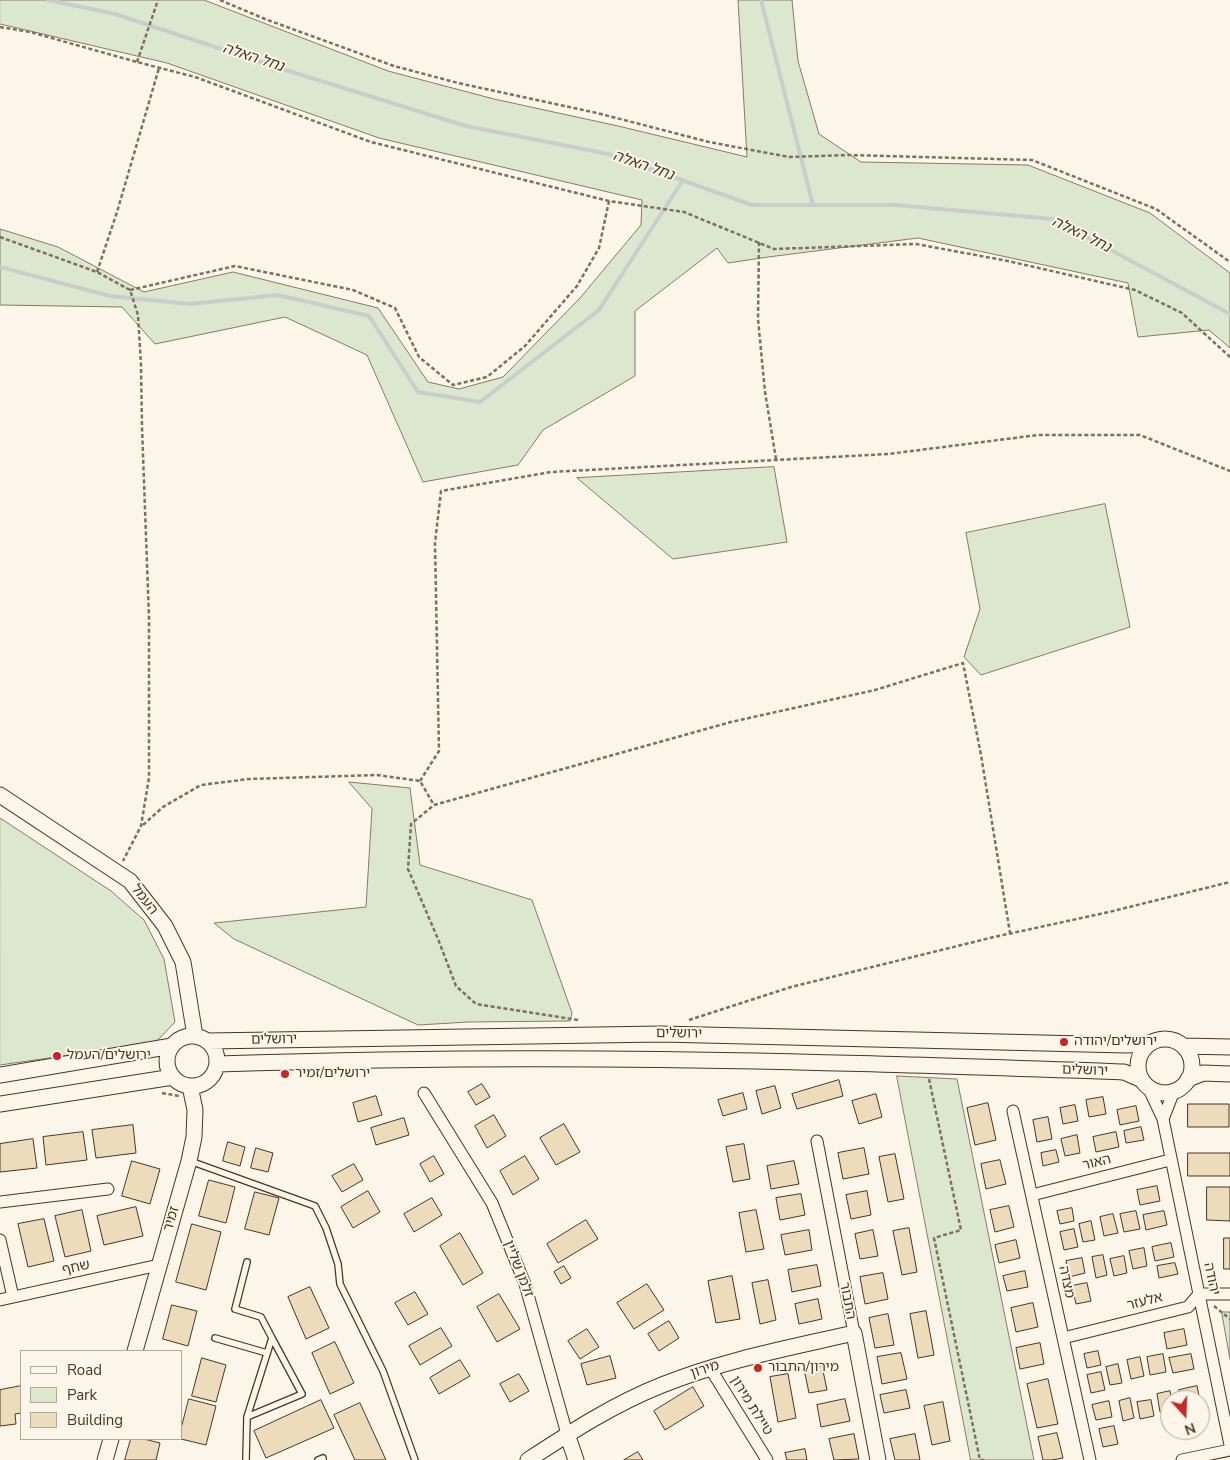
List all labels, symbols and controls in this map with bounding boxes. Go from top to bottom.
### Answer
water label: נחל האלה [220,40,286,76]
water label: נחל האלה [610,147,676,185]
water label: נחל האלה [1049,213,1113,257]
street label: העמל [127,882,161,918]
street label: ירושלים [656,1025,702,1043]
street label: ירושלים [251,1031,297,1049]
place label: ירושלים/יהודה [1074,1034,1157,1050]
marker: ירושלים/יהודה [1058,1036,1070,1048]
place label: ירושלים/העמל [67,1048,151,1064]
marker: ירושלים/העמל [51,1050,63,1062]
street label: ירושלים [1062,1062,1108,1080]
place label: ירושלים/זמיר [295,1066,370,1082]
marker: ירושלים/זמיר [279,1068,291,1080]
street label: האור [1081,1151,1113,1175]
street label: זמיר [160,1205,184,1233]
street label: זלמן שליין [499,1238,537,1300]
street label: שחף [60,1257,92,1279]
street label: יהודה [1199,1261,1223,1297]
street label: מצדה [1054,1264,1078,1300]
street label: התבור [835,1281,859,1321]
street label: אלעזר [1125,1289,1165,1315]
legend [20,1350,182,1440]
street label: מירון [689,1357,721,1383]
text: Road [67,1360,102,1380]
place label: מירון/התבור [768,1360,839,1376]
marker: מירון/התבור [752,1362,764,1374]
street label: טיילת מירון [726,1373,776,1439]
text: Park [67,1385,97,1405]
north arrow [1160,1390,1210,1440]
text: Building [67,1410,123,1430]
text: N [1182,1418,1198,1439]

